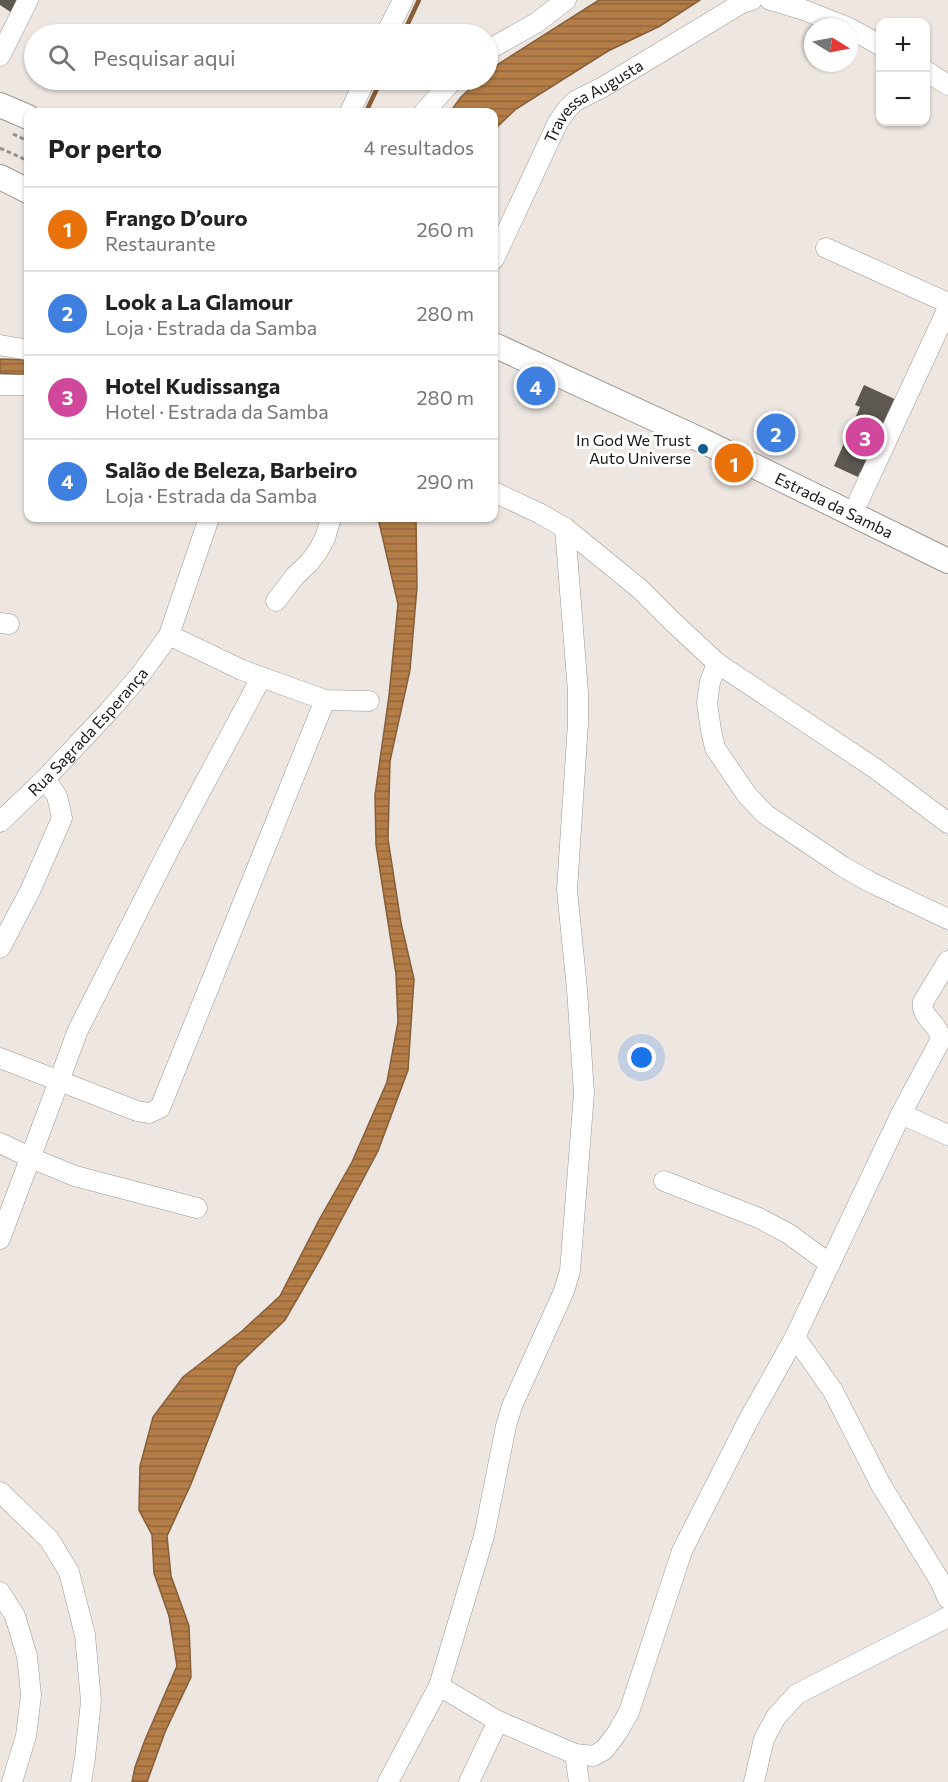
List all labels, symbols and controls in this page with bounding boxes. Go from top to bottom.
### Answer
north arrow [804,18,858,72]
map controls [876,18,930,126]
button: + [876,18,930,72]
search box [24,24,498,90]
icon: search [45,41,78,74]
text: Pesquisar aqui [93,44,236,71]
street label: Travessa Augusta [540,55,646,146]
button: − [876,72,930,126]
text: Por perto [48,132,162,163]
text: 4 resultados [364,135,474,159]
text: Frango D’ouro [105,204,248,231]
text: 1 [63,217,72,241]
text: 260 m [416,217,474,241]
text: Restaurante [105,231,216,255]
text: Look a La Glamour [105,288,293,315]
text: 2 [62,301,73,325]
text: 280 m [416,301,474,325]
text: Loja · Estrada da Samba [105,315,317,339]
pin: 4 [516,364,556,408]
text: Hotel Kudissanga [105,372,280,399]
text: 3 [62,385,73,409]
text: 280 m [416,385,474,409]
text: Hotel · Estrada da Samba [105,399,329,423]
pin: 2 [756,410,796,456]
pin: 3 [846,414,884,460]
place label: In God We Trust Auto Universe [576,430,691,467]
pin: 1 [714,440,754,486]
marker: In God We Trust Auto Universe [696,442,710,456]
text: Salão de Beleza, Barbeiro [105,456,358,483]
street label: Estrada da Samba [772,468,896,542]
text: 4 [61,469,74,493]
text: 290 m [416,469,474,493]
text: Loja · Estrada da Samba [105,483,317,507]
street label: Rua Sagrada Esperança [24,664,151,799]
your location [627,1043,656,1072]

